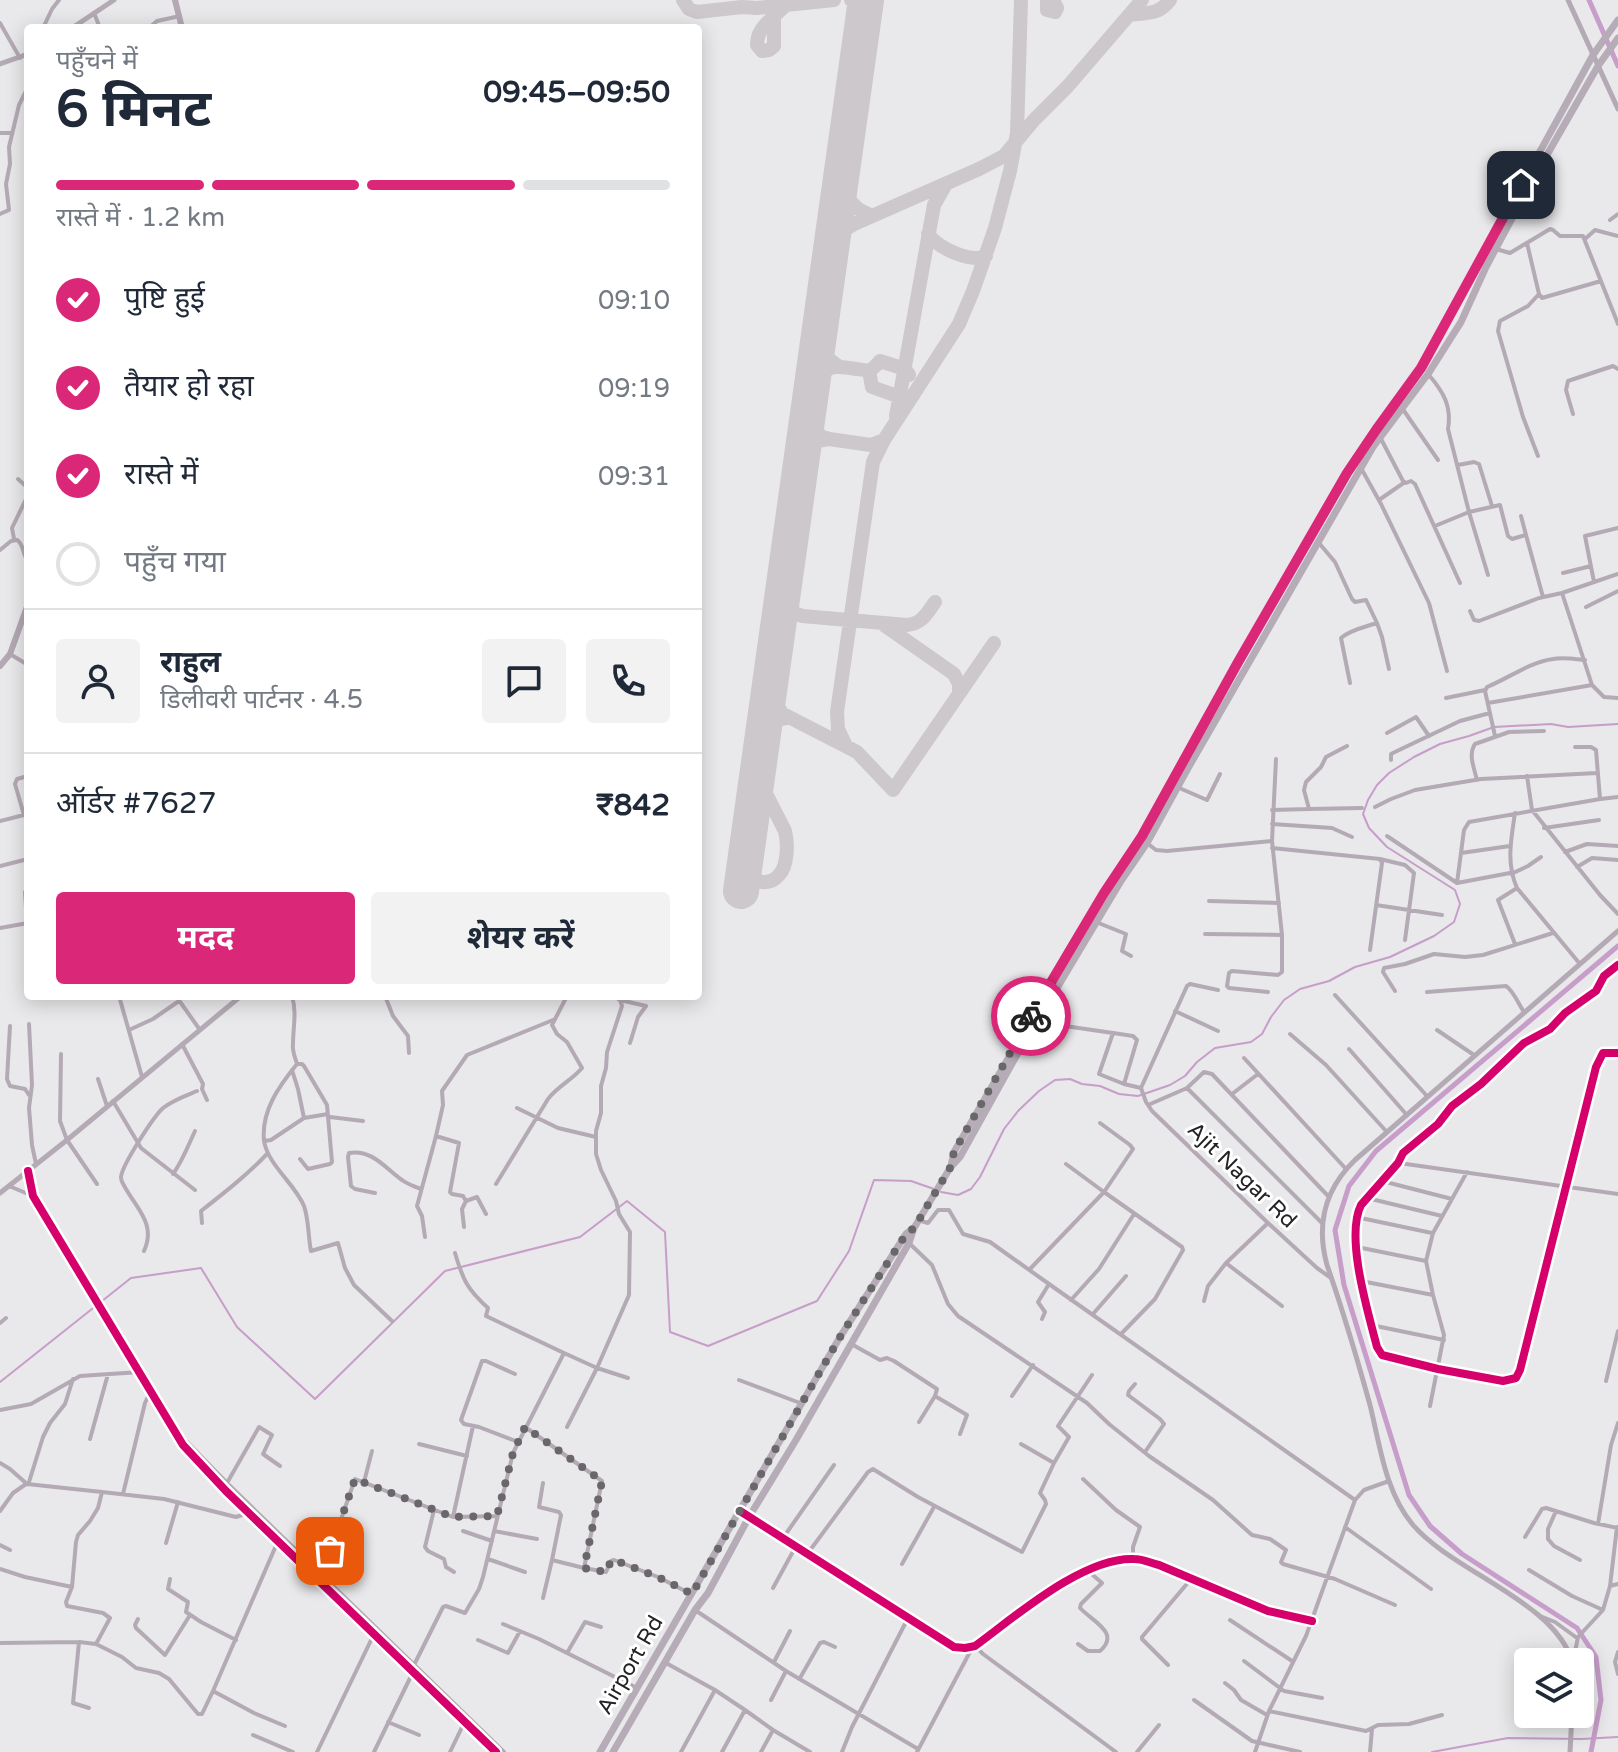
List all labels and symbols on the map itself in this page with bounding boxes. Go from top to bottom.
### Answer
pin [1487,151,1555,219]
courier [991,976,1071,1056]
street label: Ajit Nagar Rd [1182,1117,1302,1233]
pin [296,1517,364,1585]
street label: Airport Rd [591,1611,669,1719]

